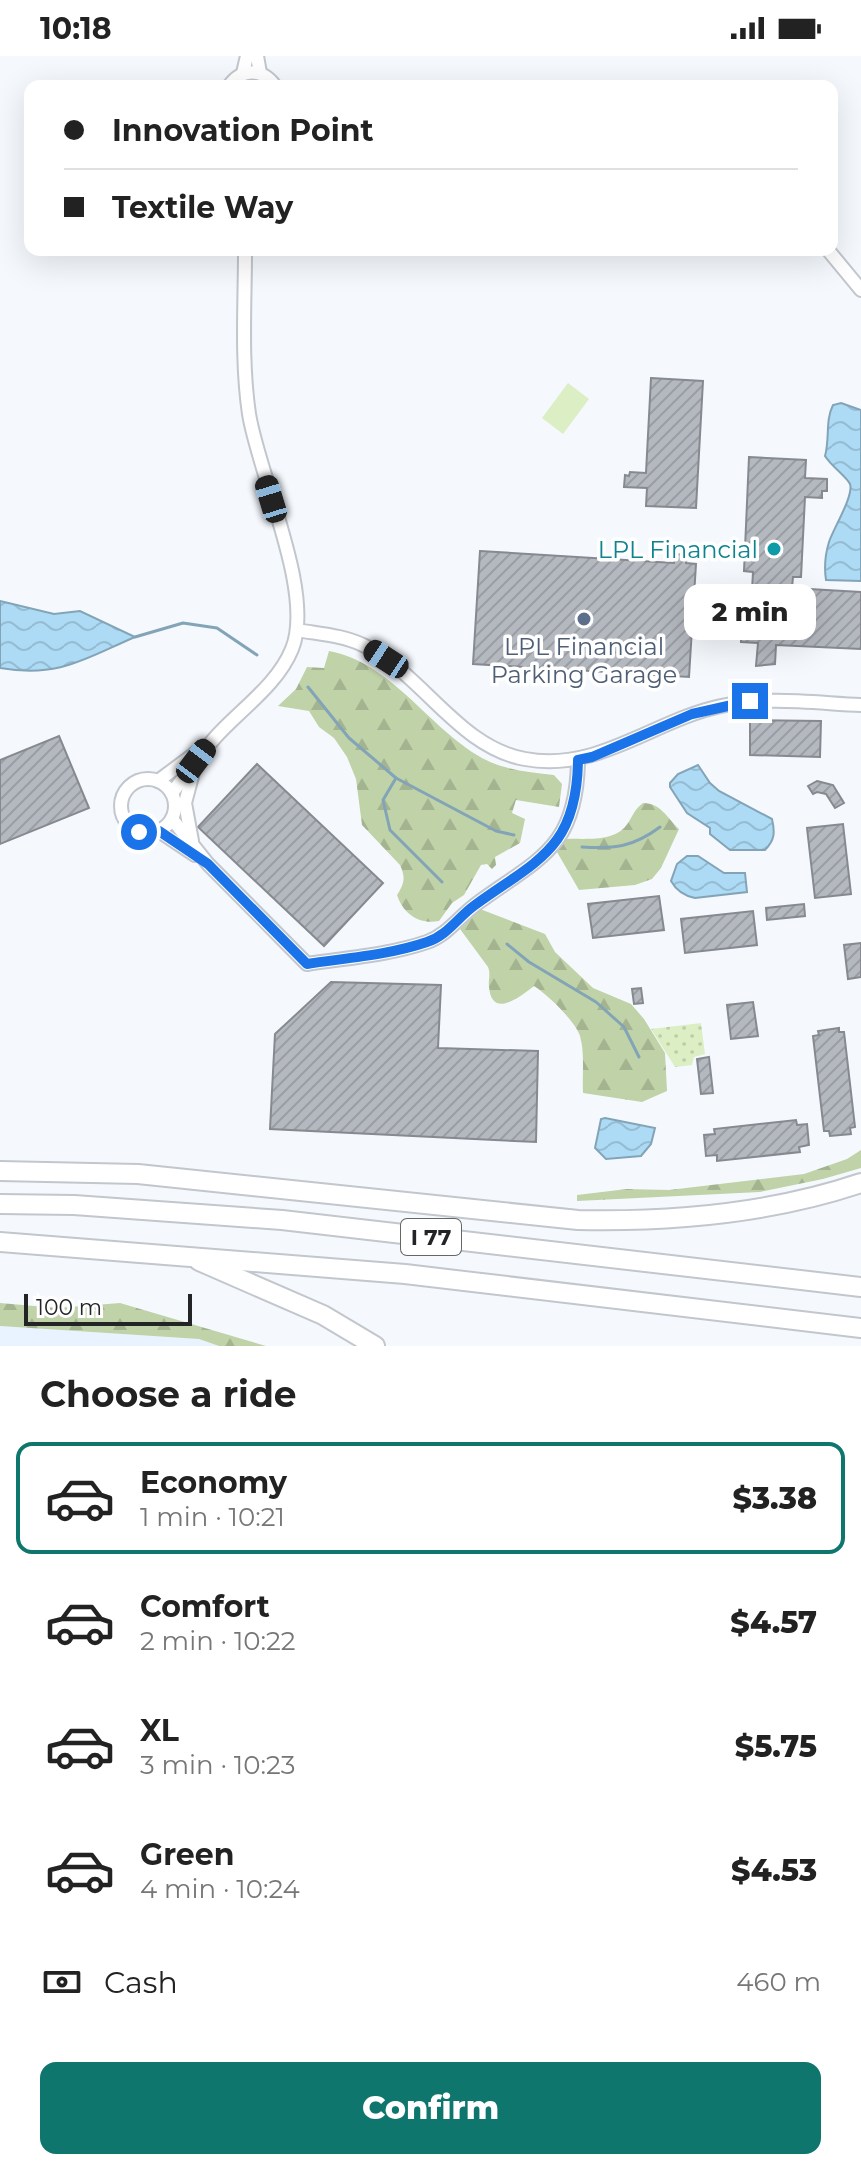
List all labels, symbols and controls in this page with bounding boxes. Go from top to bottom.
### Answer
text: 10:18 [40,10,112,47]
text: Innovation Point [112,112,373,149]
text: Textile Way [112,189,293,226]
car [253,473,289,525]
place label: LPL Financial [598,535,758,564]
marker: LPL Financial [765,540,783,558]
callout: 2 min [684,585,816,641]
text: 2 min [712,596,788,628]
marker: LPL Financial Parking Garage [575,610,593,628]
place label: LPL Financial Parking Garage [491,632,677,689]
car [359,636,413,682]
route end [732,683,768,719]
car [172,735,220,787]
route start [121,814,157,850]
road number: I 77 [401,1219,461,1255]
scale bar [24,1290,192,1326]
text: 100 m [36,1294,102,1321]
text: Choose a ride [40,1372,297,1416]
icon: car [44,1462,116,1534]
text: Economy [140,1464,287,1501]
text: $3.38 [733,1480,817,1517]
text: 1 min · 10:21 [140,1501,285,1533]
icon: car [44,1586,116,1658]
text: Comfort [140,1588,270,1625]
text: $4.57 [730,1604,817,1641]
text: 2 min · 10:22 [140,1625,296,1657]
icon: car [44,1710,116,1782]
text: XL [140,1712,179,1749]
text: $5.75 [735,1728,817,1765]
text: 3 min · 10:23 [140,1749,295,1781]
icon: car [44,1834,116,1906]
text: Green [140,1836,234,1873]
text: $4.53 [731,1852,817,1889]
text: 4 min · 10:24 [140,1873,300,1905]
icon: cash [40,1960,84,2004]
text: Cash [104,1964,178,2001]
text: 460 m [736,1966,821,1998]
button: Confirm [40,2062,821,2154]

